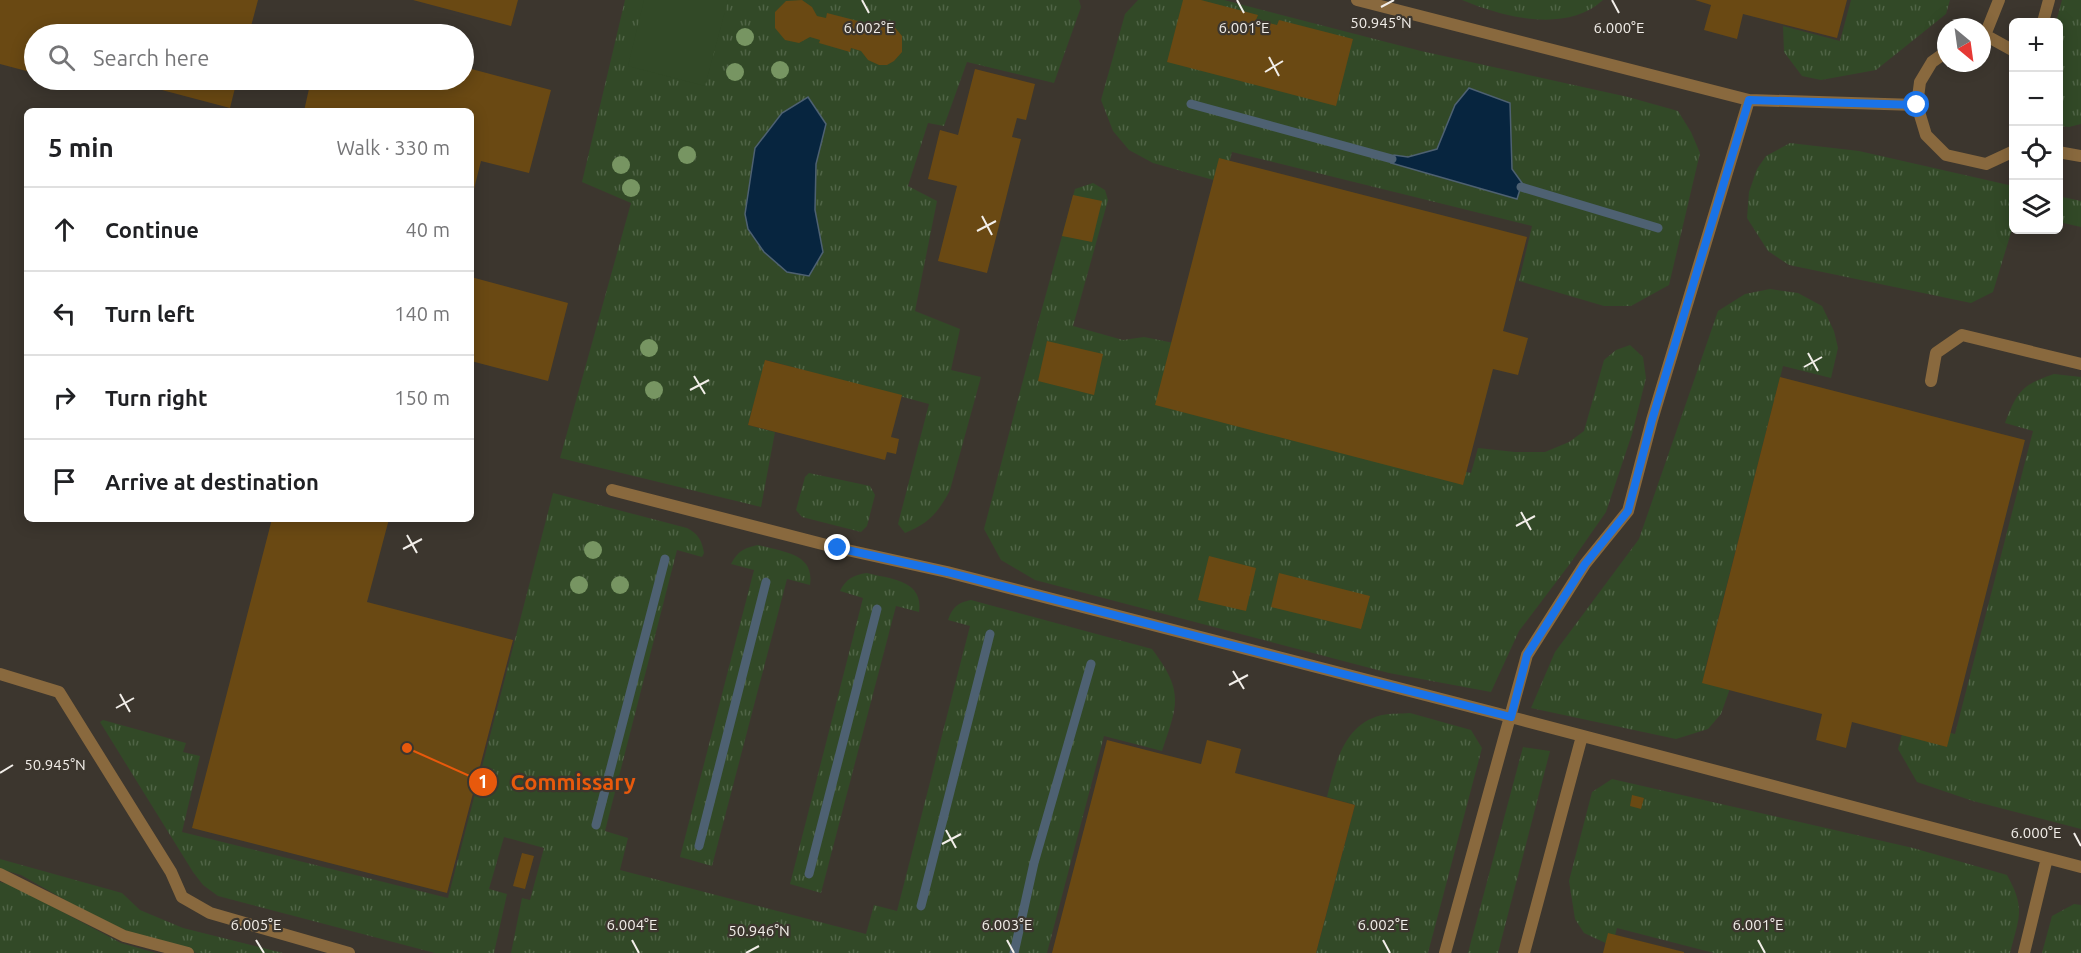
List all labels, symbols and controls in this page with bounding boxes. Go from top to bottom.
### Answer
text: 50.945°N [1350,14,1412,31]
north arrow [1937,18,1991,72]
map controls [2009,18,2063,234]
button: + [2009,18,2063,72]
text: 6.002°E [844,19,894,36]
text: 6.001°E [1219,19,1269,36]
text: 6.000°E [1594,19,1644,36]
search box [24,24,474,90]
icon: search [45,41,78,74]
text: Search here [93,45,209,70]
button: − [2009,72,2063,126]
route start [1903,91,1929,117]
button: locate [2009,126,2063,180]
text: 5 min [48,133,114,162]
text: Walk · 330 m [337,136,450,159]
button: layers [2009,180,2063,234]
icon: ahead [48,213,81,246]
text: Continue [105,217,199,242]
text: 40 m [406,218,450,241]
icon: left [48,297,81,330]
text: Turn left [105,301,195,326]
text: 140 m [394,302,450,325]
icon: right [48,381,81,414]
text: Turn right [105,385,207,410]
text: 150 m [394,386,450,409]
icon: arrive [48,465,81,498]
text: Arrive at destination [105,469,319,494]
route end [824,534,850,560]
text: 50.945°N [24,756,86,773]
callout: Commissary [468,762,647,802]
text: Commissary [510,769,636,794]
text: 1 [478,771,488,791]
text: 6.000°E [2011,824,2061,841]
text: 6.005°E [231,916,281,933]
text: 6.004°E [607,916,657,933]
text: 6.003°E [982,916,1032,933]
text: 6.002°E [1358,916,1408,933]
text: 6.001°E [1733,916,1783,933]
text: 50.946°N [728,922,790,939]

